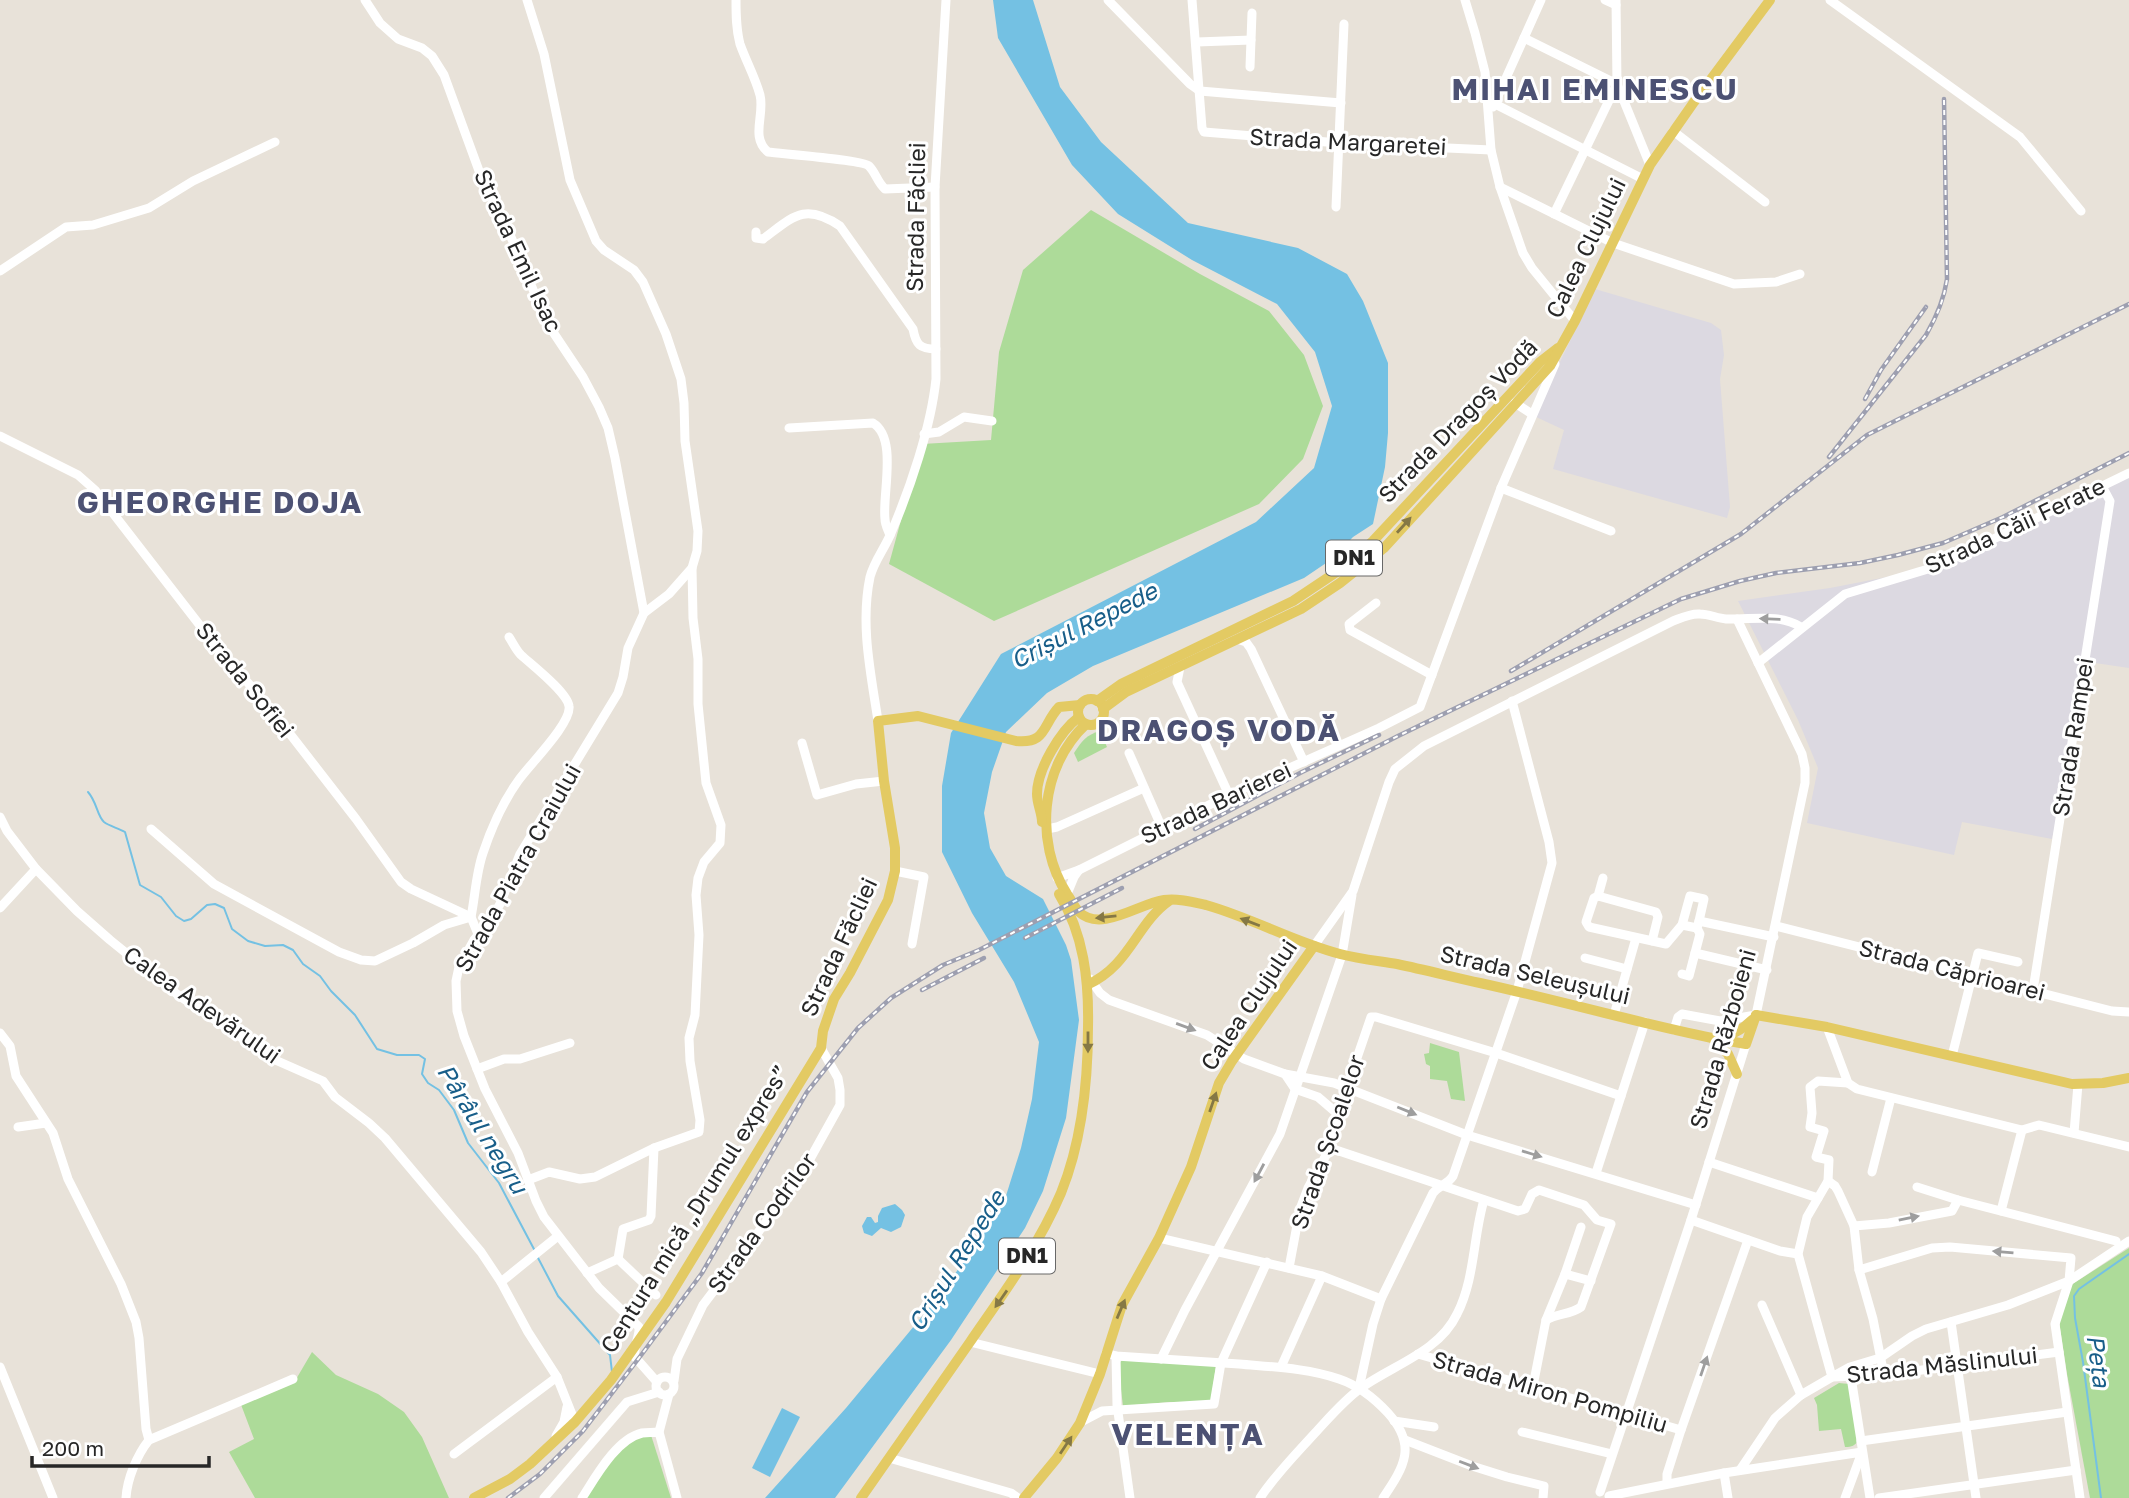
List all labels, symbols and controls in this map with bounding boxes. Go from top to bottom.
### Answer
district label: MIHAI EMINESCU [1451,71,1739,107]
street label: Strada Margaretei [1249,122,1447,160]
street label: Strada Făcliei [900,142,930,292]
street label: Strada Emil Isac [469,165,569,337]
street label: Calea Clujului [1539,173,1631,322]
street label: Strada Dragoș Vodă [1372,333,1543,509]
street label: Strada Căii Ferate [1920,471,2109,579]
district label: GHEORGHE DOJA [77,484,363,520]
one-way arrow [1396,517,1412,534]
road number: DN1 [1326,540,1382,576]
water label: Crișul Repede [1005,574,1164,675]
one-way arrow [1759,614,1781,625]
street label: Strada Sofiei [191,616,301,743]
street label: Strada Rampei [2046,655,2098,818]
district label: DRAGOȘ VODĂ [1097,712,1341,748]
street label: Strada Barierei [1136,755,1295,849]
street label: Strada Piatra Craiului [448,759,586,976]
street label: Strada Făcliei [794,873,882,1020]
one-way arrow [1095,912,1117,923]
one-way arrow [1240,916,1261,927]
street label: Strada Căprioarei [1856,932,2048,1006]
street label: Calea Clujului [1194,933,1302,1075]
street label: Calea Adevărului [119,939,287,1069]
street label: Strada Seleușului [1437,939,1633,1010]
street label: Strada Războieni [1683,945,1761,1132]
one-way arrow [1176,1022,1197,1033]
one-way arrow [1082,1031,1094,1053]
street label: Strada Școalelor [1284,1051,1371,1233]
water label: Pârâul negru [431,1058,535,1200]
street label: Centura mică „Drumul expres” [594,1059,795,1358]
one-way arrow [1208,1091,1219,1112]
one-way arrow [1397,1105,1418,1116]
street label: Strada Codrilor [701,1147,822,1298]
one-way arrow [1522,1149,1544,1160]
one-way arrow [1253,1164,1265,1184]
water label: Crișul Repede [901,1183,1012,1336]
one-way arrow [1898,1213,1920,1224]
road number: DN1 [999,1238,1055,1274]
one-way arrow [1992,1246,2014,1257]
one-way arrow [994,1290,1008,1308]
one-way arrow [1116,1299,1127,1320]
water label: Peța [2080,1333,2118,1390]
street label: Strada Măslinului [1845,1340,2039,1388]
street label: Strada Miron Pompiliu [1430,1344,1671,1438]
one-way arrow [1699,1355,1710,1376]
district label: VELENȚA [1111,1416,1265,1452]
scale bar [32,1424,208,1468]
text: 200 m [42,1435,104,1461]
one-way arrow [1059,1435,1072,1454]
one-way arrow [1458,1459,1479,1470]

